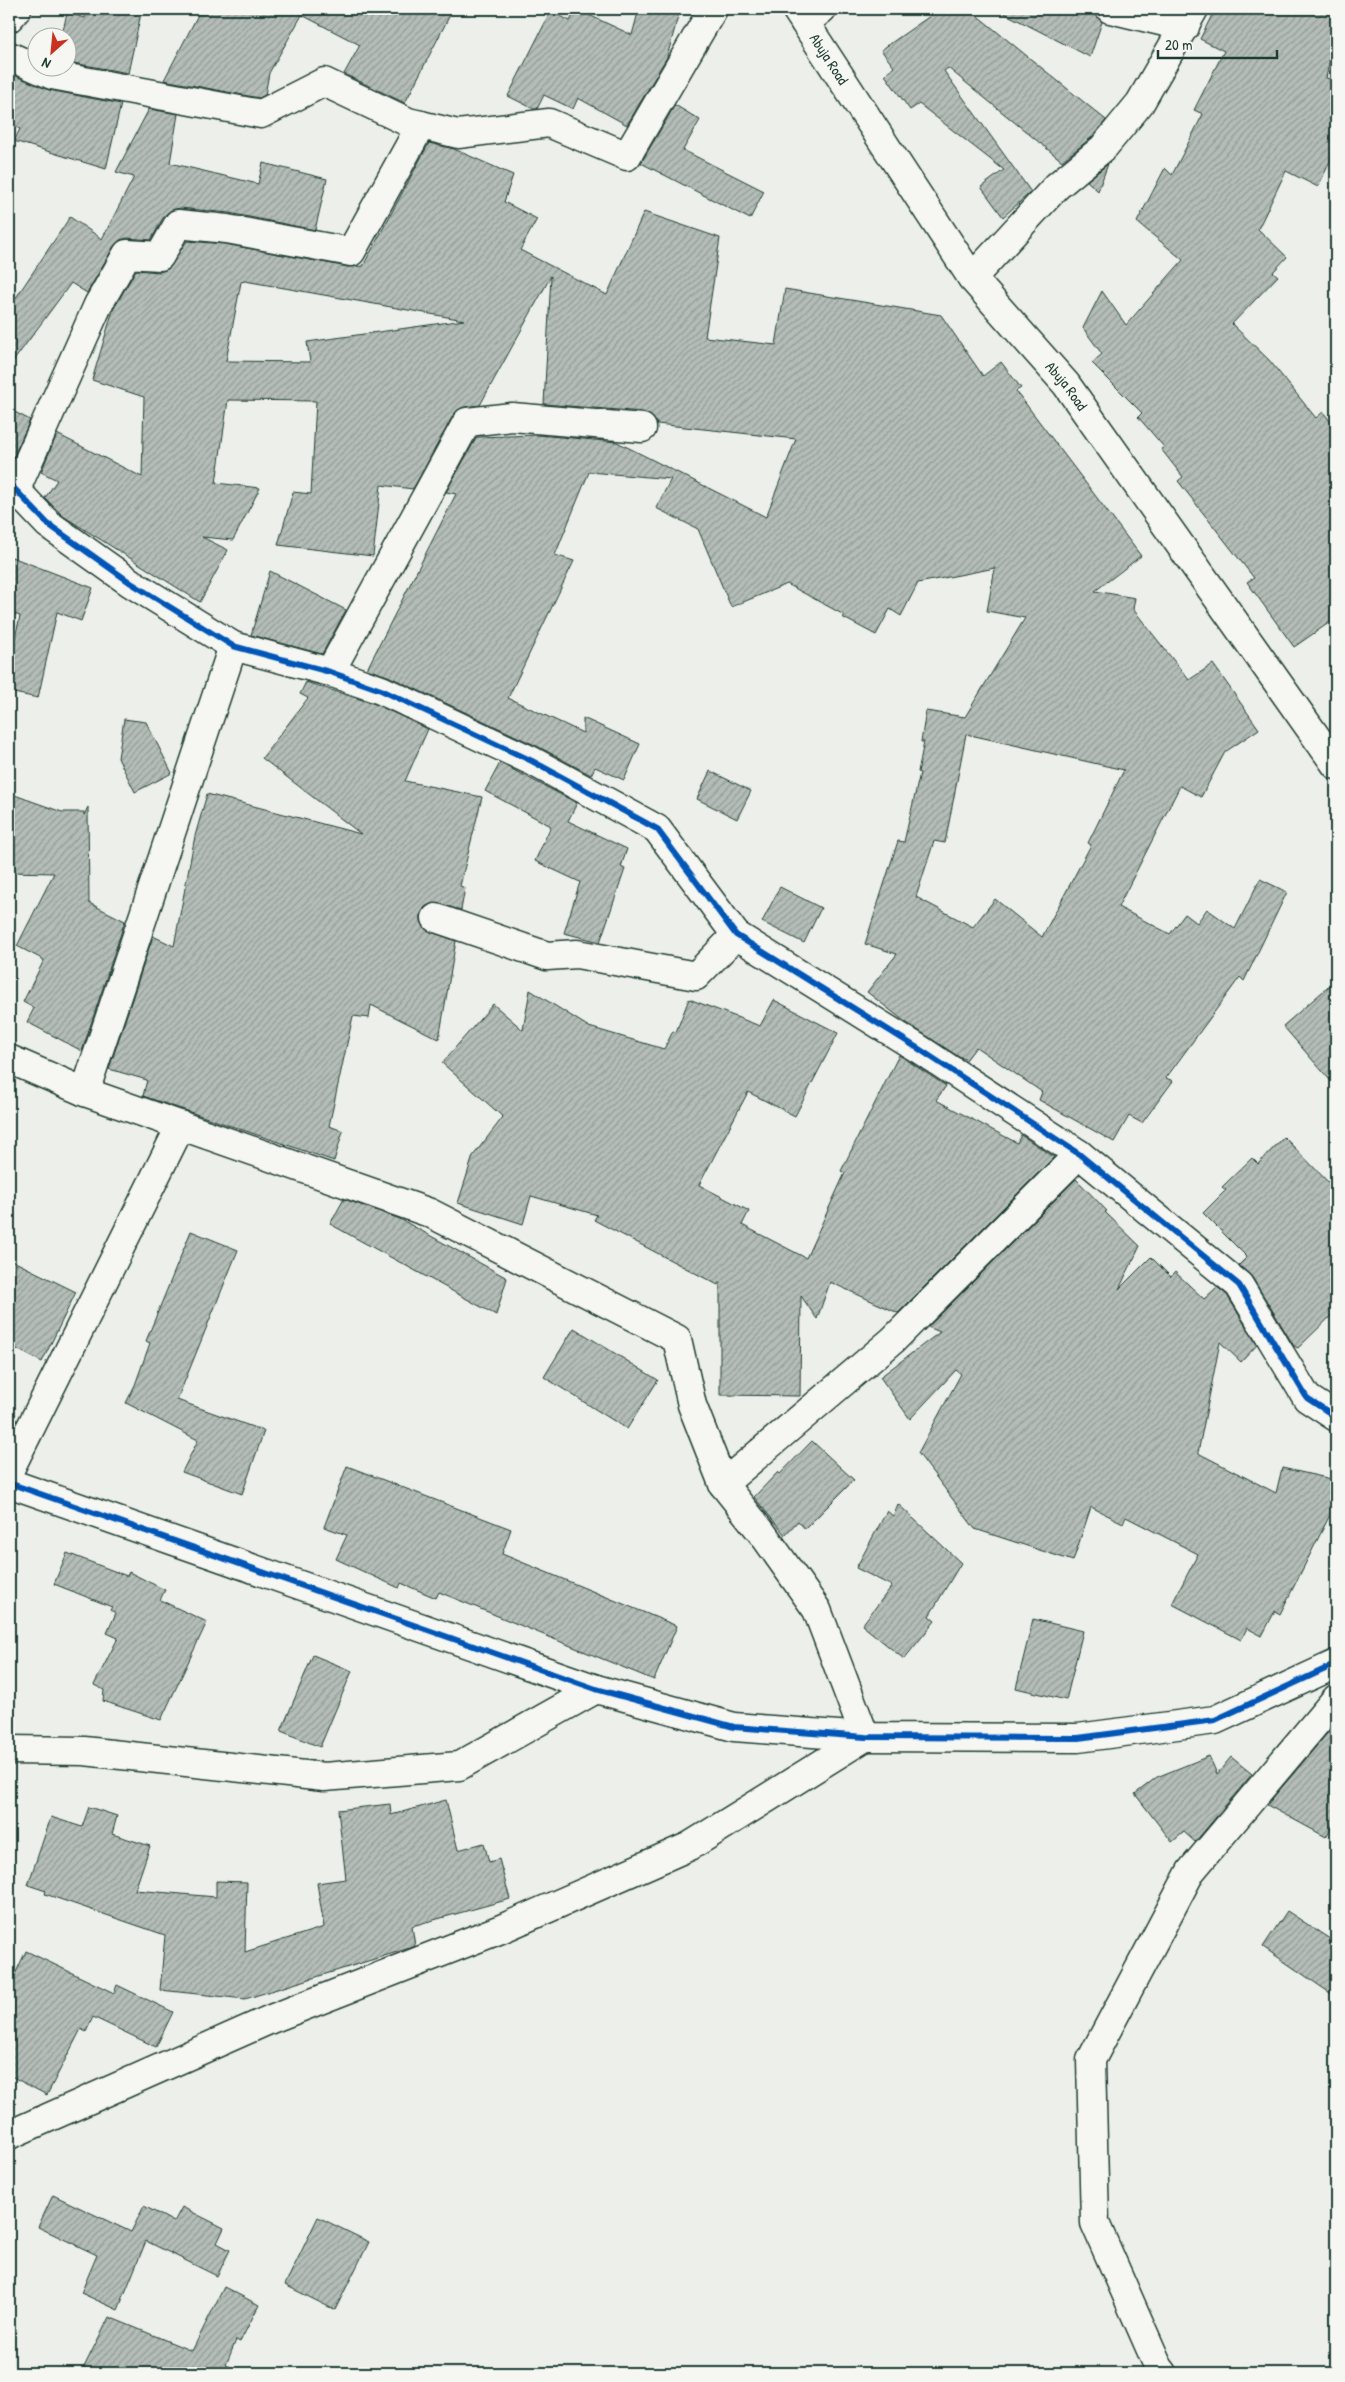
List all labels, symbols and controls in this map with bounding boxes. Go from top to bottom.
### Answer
north arrow [28,28,78,78]
scale bar [1158,28,1276,60]
street label: Abuja Road [805,29,854,89]
text: 20 m [1165,34,1192,55]
text: N [38,54,54,74]
street label: Abuja Road [1041,357,1093,415]

